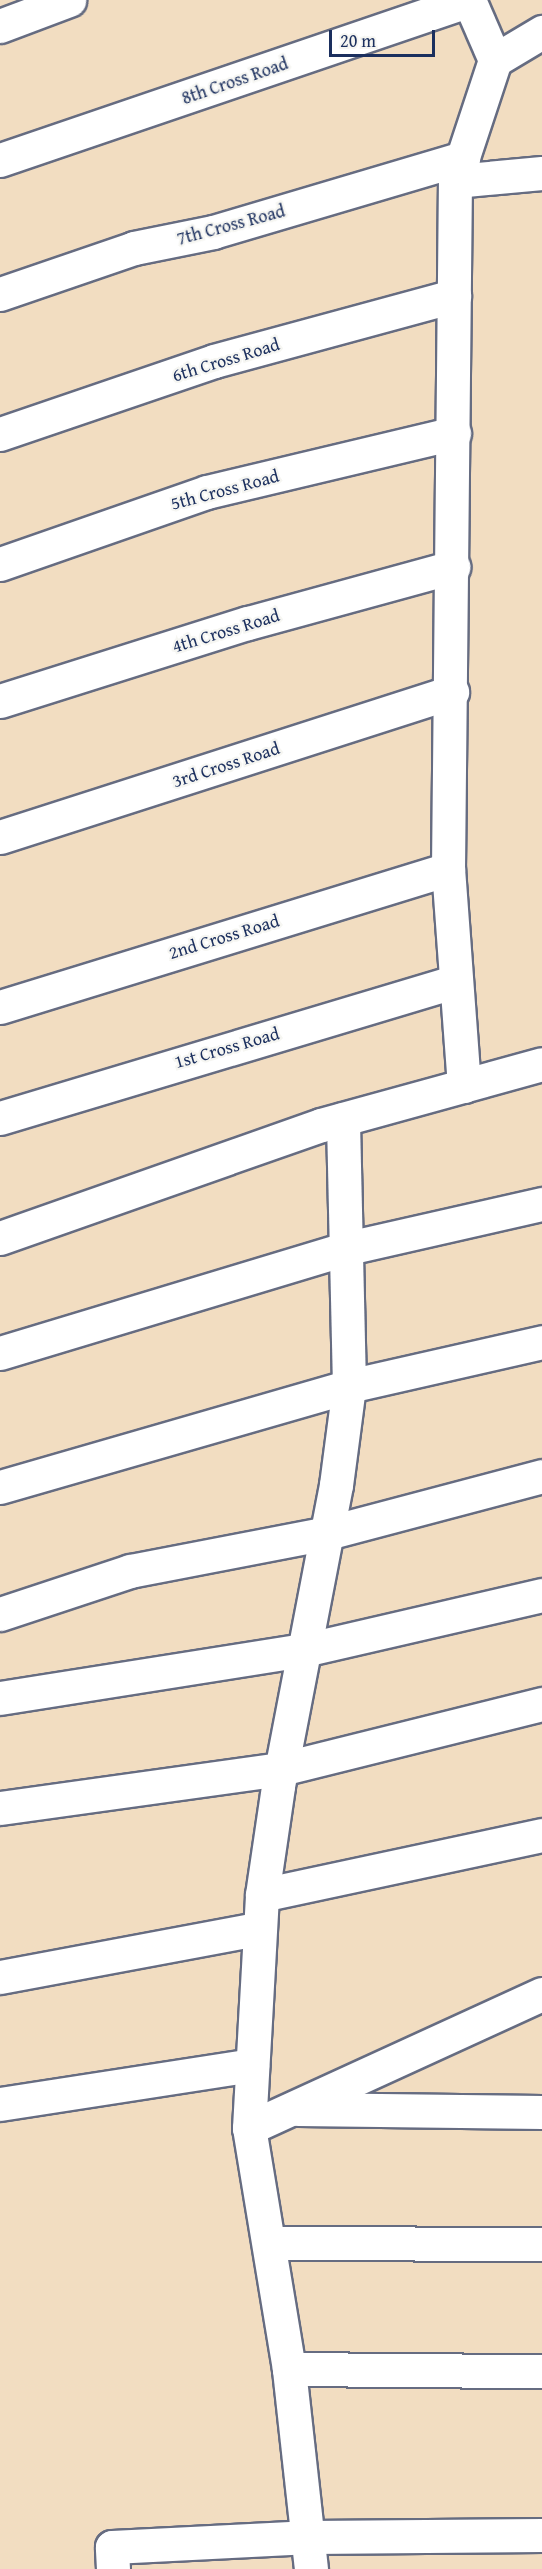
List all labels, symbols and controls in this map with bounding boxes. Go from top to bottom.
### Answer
scale bar [332,18,438,56]
text: 20 m [340,27,376,54]
street label: 8th Cross Road [179,53,291,109]
street label: 7th Cross Road [175,200,287,250]
street label: 6th Cross Road [170,333,282,387]
street label: 5th Cross Road [169,465,281,515]
street label: 4th Cross Road [170,604,282,658]
street label: 3rd Cross Road [170,737,282,793]
street label: 2nd Cross Road [166,910,282,964]
street label: 1st Cross Road [172,1023,282,1073]

